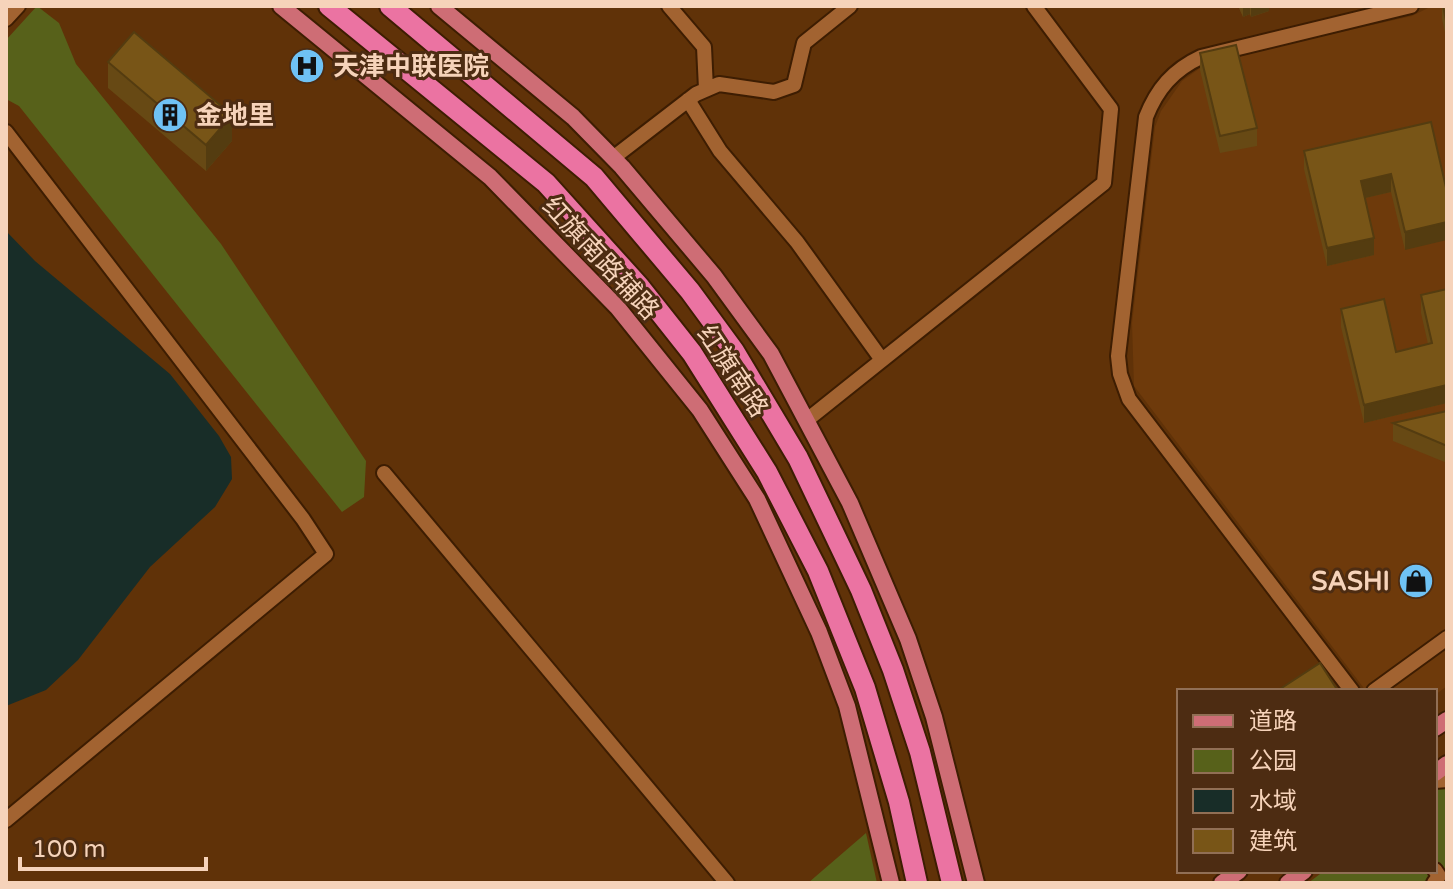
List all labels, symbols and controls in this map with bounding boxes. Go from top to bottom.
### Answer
hospital icon: 天津中联医院 [288,47,326,85]
place label: 天津中联医院 [333,51,489,82]
building icon: 金地里 [151,96,189,134]
place label: 金地里 [196,100,274,131]
street label: 红旗南路辅路 [536,191,665,326]
street label: 红旗南路 [691,319,775,423]
shop icon: SASHI [1397,562,1435,600]
place label: SASHI [1312,566,1390,597]
legend [1177,689,1437,873]
text: 道路 [1249,707,1297,736]
text: 公园 [1249,747,1297,776]
text: 水域 [1249,787,1297,816]
scale bar [20,821,206,871]
text: 建筑 [1249,827,1297,856]
text: 100 m [32,835,106,864]

